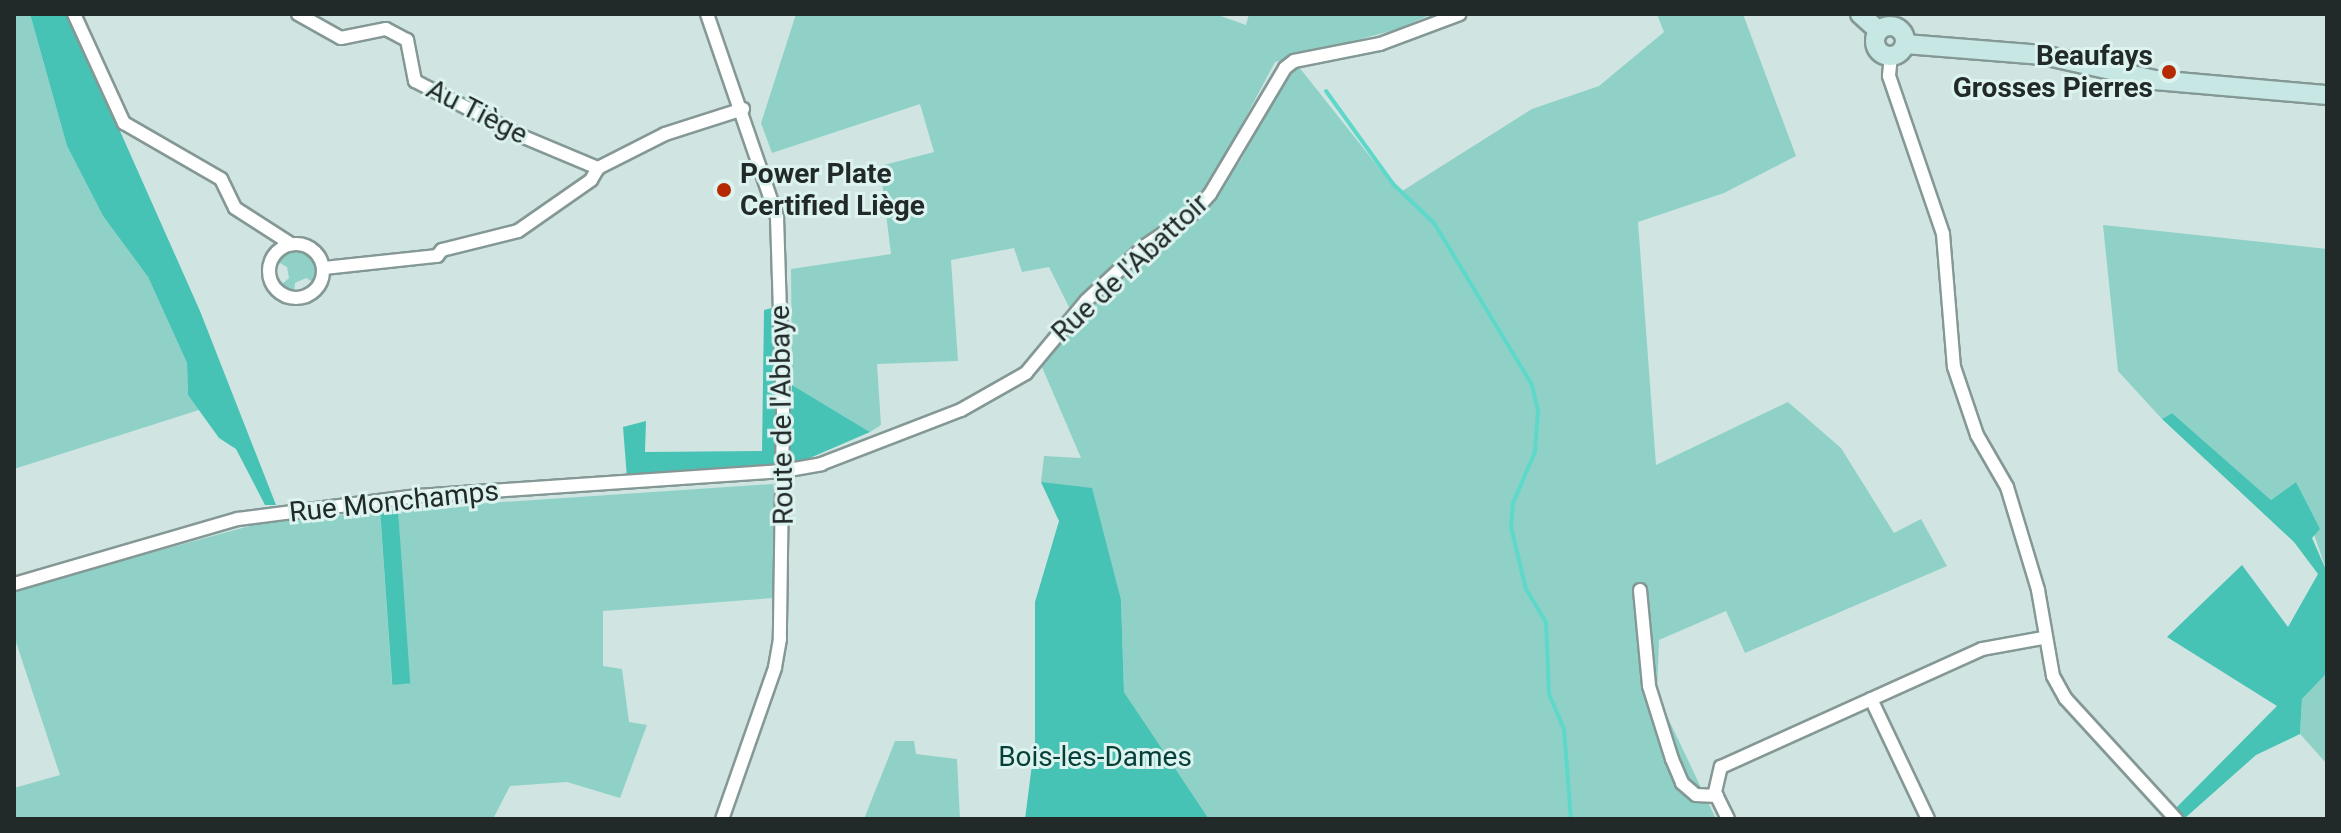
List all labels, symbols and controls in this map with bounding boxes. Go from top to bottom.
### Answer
place label: Beaufays Grosses Pierres [1953,39,2153,105]
marker: Beaufays Grosses Pierres [2160,63,2178,81]
street label: Au Tiège [421,72,533,152]
place label: Power Plate Certified Liège [740,157,925,223]
marker: Power Plate Certified Liège [715,181,733,199]
street label: Rue de l'Abattoir [1045,187,1215,349]
street label: Route de l'Abbaye [763,305,801,525]
street label: Rue Monchamps [288,474,500,530]
park label: Bois-les-Dames [998,740,1192,774]

